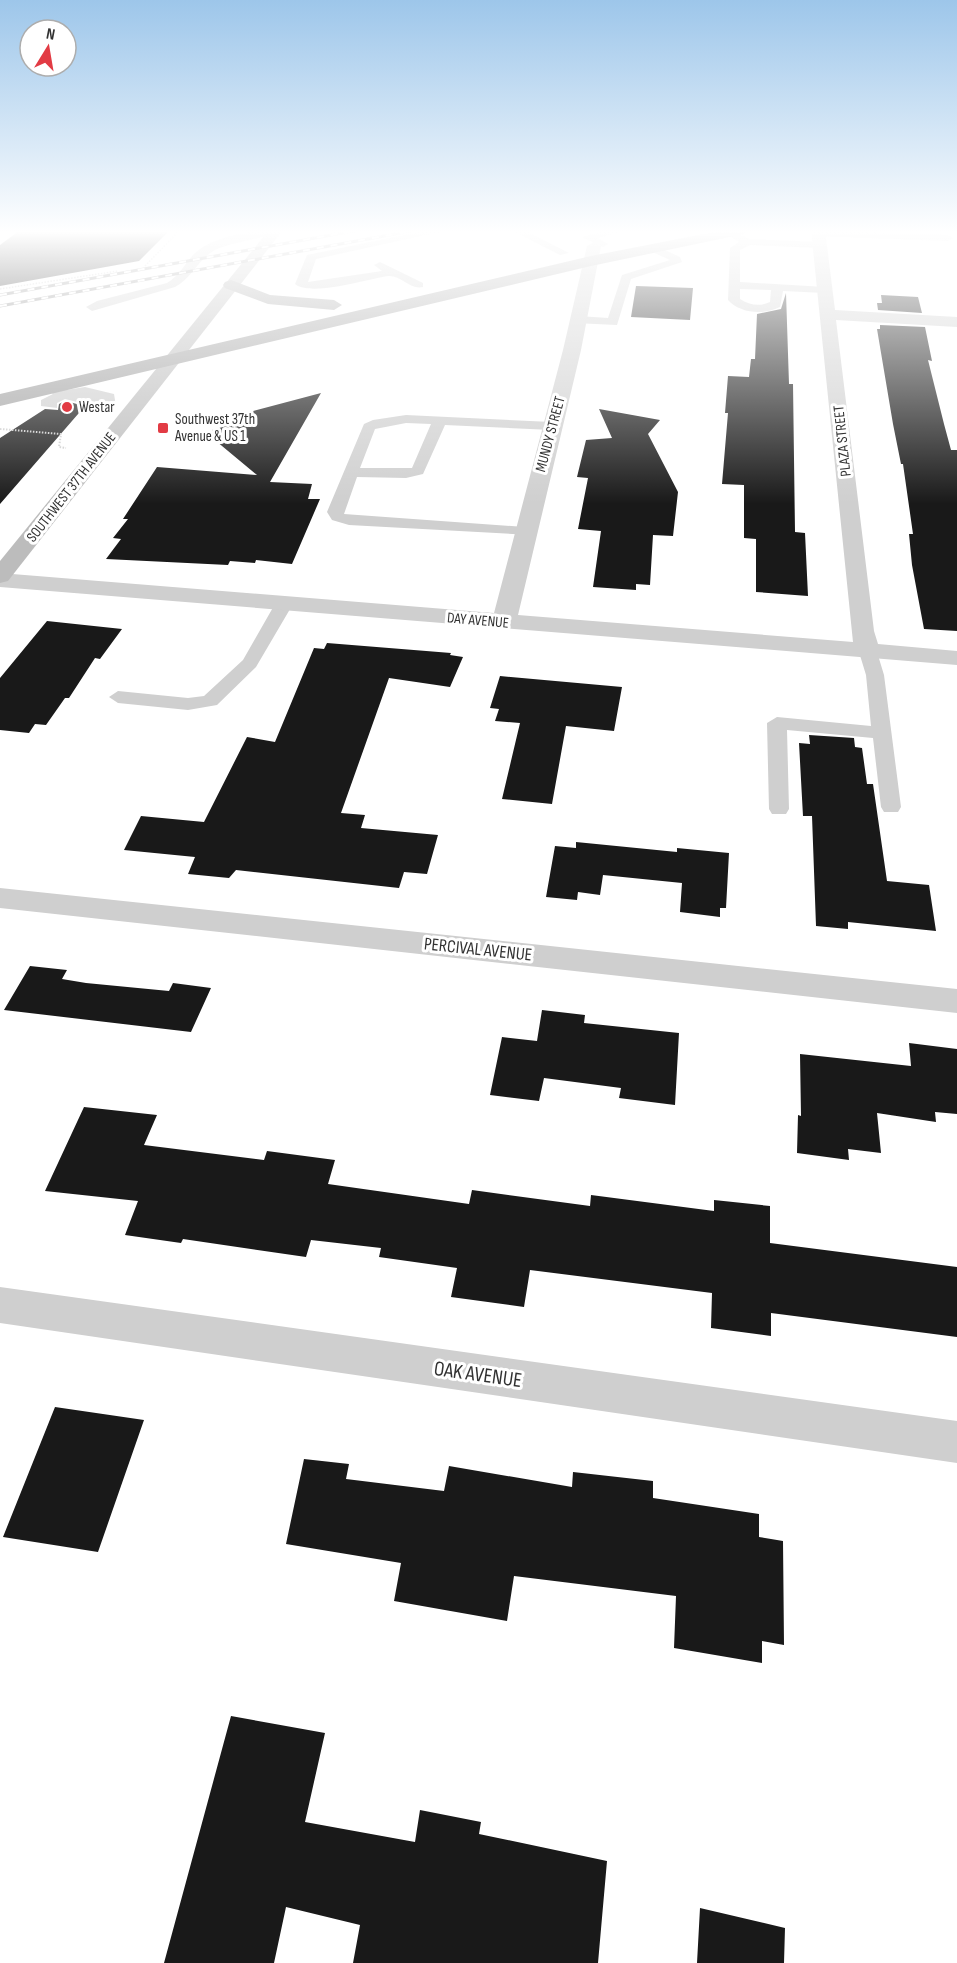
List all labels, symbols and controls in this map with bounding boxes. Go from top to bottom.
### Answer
north arrow [18,18,78,78]
text: N [45,25,57,45]
street label: MUNDY STREET [531,394,570,474]
place label: Westar [79,398,115,417]
marker: Westar [60,400,74,414]
street label: PLAZA STREET [829,404,856,477]
place label: Southwest 37th Avenue & US 1 [174,410,255,446]
marker: Southwest 37th Avenue & US 1 [156,421,170,435]
street label: SOUTHWEST 37TH AVENUE [22,428,120,546]
street label: DAY AVENUE [446,608,510,633]
street label: PERCIVAL AVENUE [423,933,533,966]
street label: OAK AVENUE [432,1356,523,1393]

